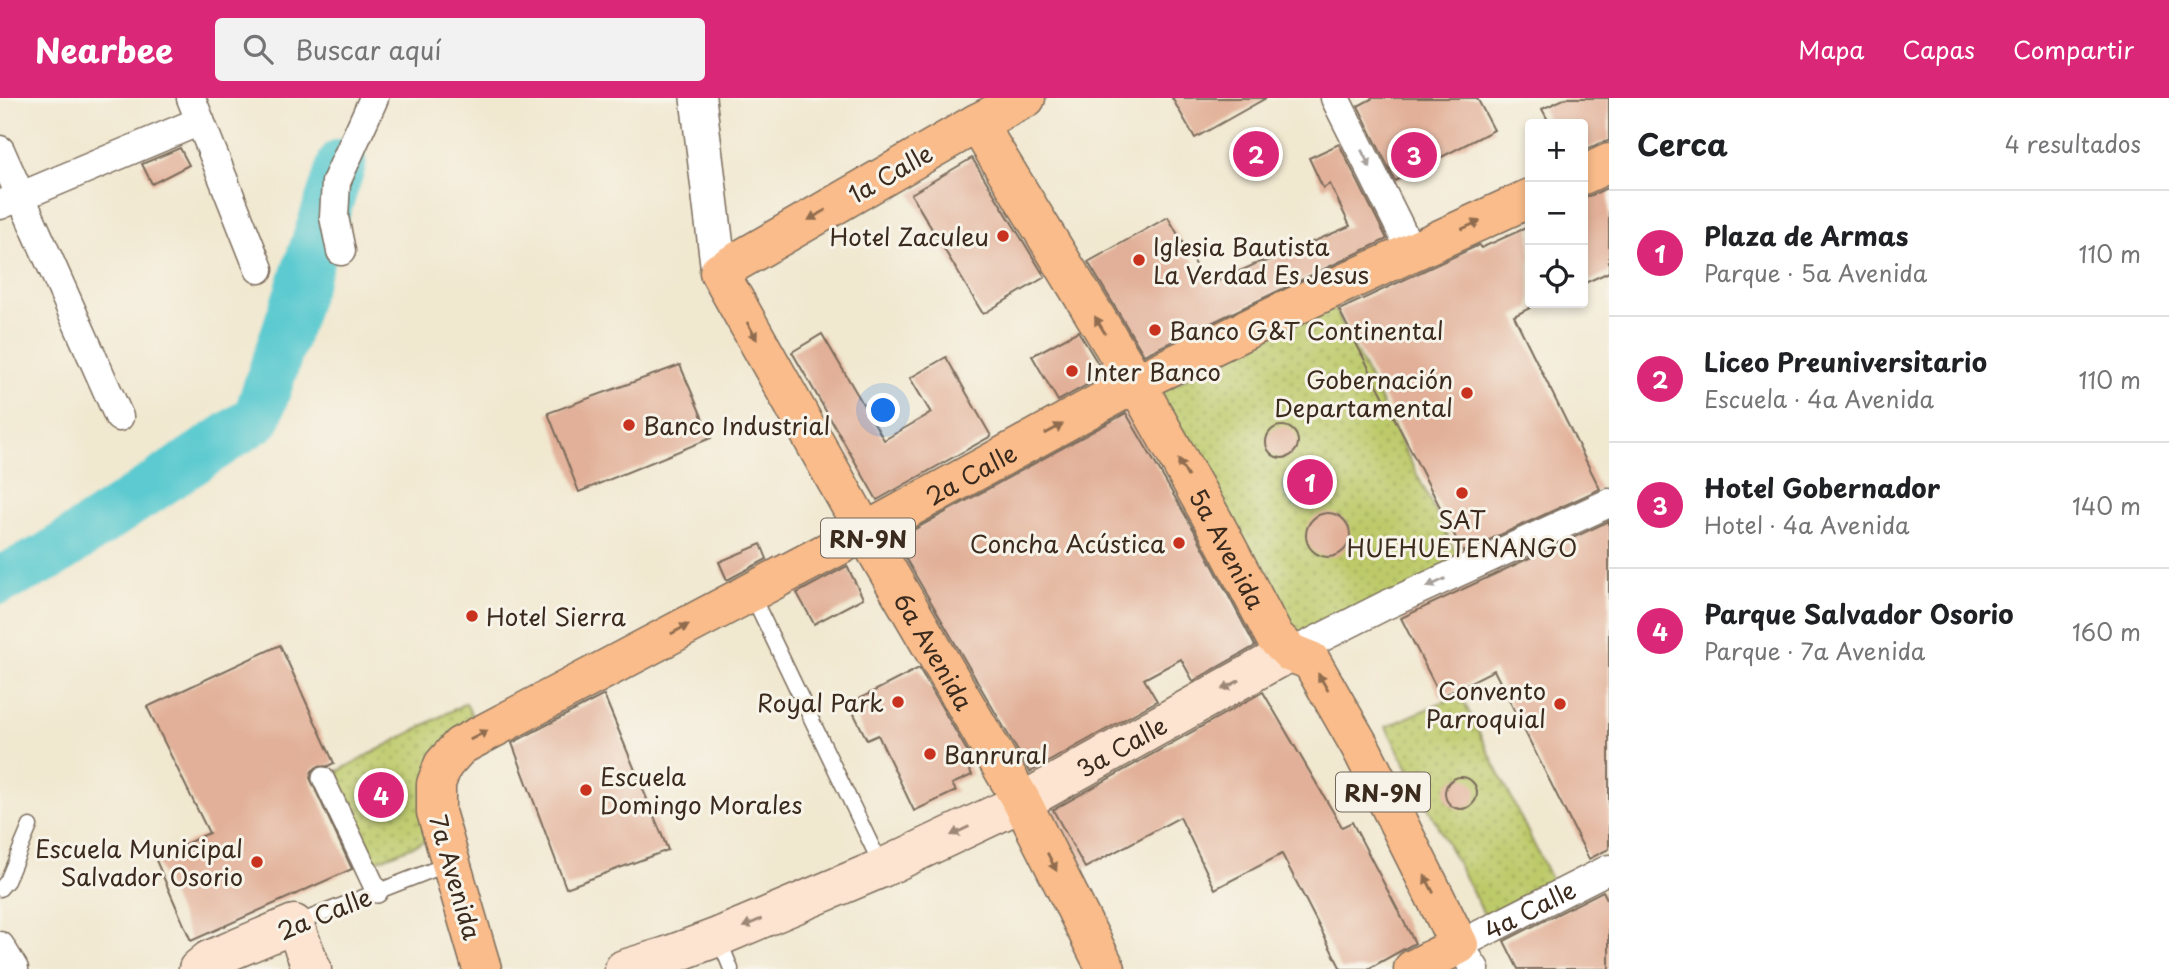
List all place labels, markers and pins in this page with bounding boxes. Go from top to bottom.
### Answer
pin: 2 [1233,128,1279,180]
pin: 3 [1391,129,1437,181]
place label: Hotel Zaculeu [829,218,989,254]
marker: Hotel Zaculeu [995,228,1011,244]
place label: Iglesia Bautista La Verdad Es Jesus [1153,228,1369,292]
marker: Iglesia Bautista La Verdad Es Jesus [1131,252,1147,268]
place label: Banco G&T Continental [1169,312,1444,348]
marker: Banco G&T Continental [1147,322,1163,338]
place label: Inter Banco [1086,353,1221,389]
place label: Gobernación Departamental [1274,361,1453,425]
marker: Inter Banco [1064,363,1080,379]
marker: Gobernación Departamental [1459,385,1475,401]
place label: Banco Industrial [643,407,830,443]
marker: Banco Industrial [621,417,637,433]
pin: 1 [1287,456,1333,508]
marker: SAT HUEHUETENANGO [1454,485,1470,501]
place label: SAT HUEHUETENANGO [1347,501,1577,565]
place label: Concha Acústica [970,525,1165,561]
marker: Concha Acústica [1171,535,1187,551]
place label: Hotel Sierra [486,598,626,634]
marker: Hotel Sierra [464,608,480,624]
place label: Convento Parroquial [1426,672,1546,736]
place label: Royal Park [757,684,884,720]
marker: Royal Park [890,694,906,710]
marker: Convento Parroquial [1552,696,1568,712]
place label: Banrural [944,736,1048,772]
marker: Banrural [922,746,938,762]
place label: Escuela Domingo Morales [600,758,803,822]
pin: 4 [358,769,404,821]
marker: Escuela Domingo Morales [578,782,594,798]
place label: Escuela Municipal Salvador Osorio [35,830,243,894]
marker: Escuela Municipal Salvador Osorio [249,854,265,870]

